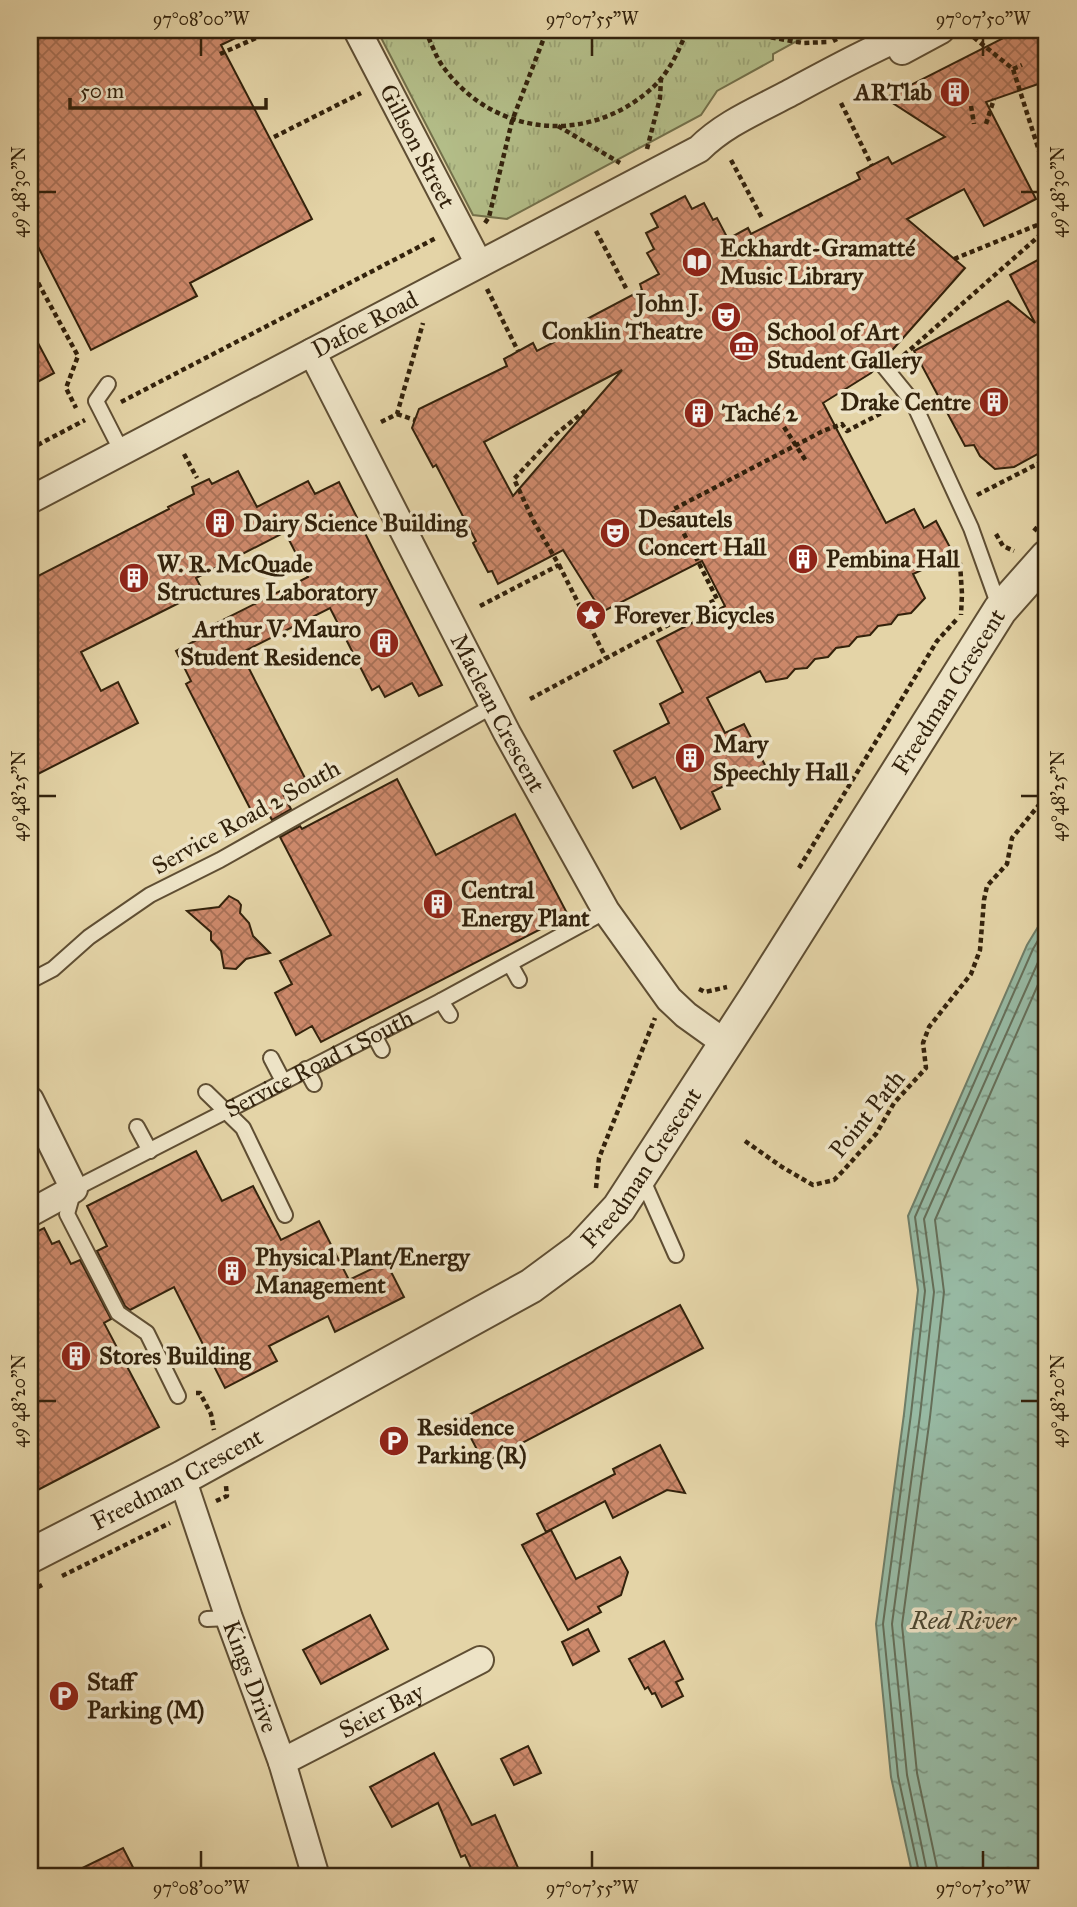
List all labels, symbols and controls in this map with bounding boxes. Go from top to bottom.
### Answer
text: 97°08'00"W [153,8,250,30]
text: 97°07'55"W [546,8,639,30]
text: 97°07'50"W [936,8,1031,30]
scale bar [70,66,266,110]
building icon: ARTlab [938,75,972,109]
place label: ARTlab [852,77,932,107]
text: 50 m [80,78,125,104]
street label: Gillson Street [373,79,463,214]
text: 49°48'30"N [8,146,30,238]
text: 49°48'30"N [1047,146,1069,238]
place label: Eckhardt-Gramatté Music Library [720,233,916,291]
library icon: Eckhardt-Gramatté Music Library [680,245,714,279]
street label: Dafoe Road [307,284,423,365]
place label: John J. Conklin Theatre [542,288,703,346]
theatre icon: John J. Conklin Theatre [709,300,743,334]
place label: School of Art Student Gallery [767,317,923,375]
museum icon: School of Art Student Gallery [727,329,761,363]
building icon: Drake Centre [977,385,1011,419]
place label: Drake Centre [840,387,971,417]
building icon: Taché 2 [682,396,716,430]
place label: Taché 2 [721,398,799,428]
place label: Desautels Concert Hall [638,504,767,562]
building icon: Dairy Science Building [203,506,237,540]
place label: Dairy Science Building [243,508,468,538]
theatre icon: Desautels Concert Hall [598,516,632,550]
building icon: Pembina Hall [786,542,820,576]
place label: Pembina Hall [826,544,960,574]
place label: W. R. McQuade Structures Laboratory [157,549,379,607]
building icon: W. R. McQuade Structures Laboratory [117,561,151,595]
place icon: Forever Bicycles [574,598,608,632]
place label: Forever Bicycles [614,600,774,630]
street label: Freedman Crescent [885,603,1012,780]
place label: Arthur V. Mauro Student Residence [180,614,361,672]
building icon: Arthur V. Mauro Student Residence [367,626,401,660]
street label: Maclean Crescent [444,629,552,798]
place label: Mary Speechly Hall [713,729,849,787]
building icon: Mary Speechly Hall [673,741,707,775]
text: 49°48'25"N [8,750,30,842]
text: 49°48'25"N [1047,750,1069,842]
street label: Service Road 2 South [147,753,345,881]
place label: Central Energy Plant [461,875,590,933]
building icon: Central Energy Plant [421,887,455,921]
street label: Service Road 1 South [219,1003,418,1124]
street label: Point Path [823,1064,911,1164]
street label: Freedman Crescent [575,1081,708,1254]
place label: Physical Plant/Energy Management [255,1242,472,1300]
building icon: Physical Plant/Energy Management [215,1254,249,1288]
building icon: Stores Building [59,1339,93,1373]
place label: Stores Building [99,1341,252,1371]
text: 49°48'20"N [8,1354,30,1448]
text: 49°48'20"N [1047,1354,1069,1448]
place label: Residence Parking (R) [417,1412,527,1470]
street label: Freedman Crescent [86,1421,269,1537]
parking icon: Residence Parking (R) [377,1424,411,1458]
water label: Red River [909,1604,1017,1636]
street label: Kings Drive [216,1616,285,1737]
place label: Staff Parking (M) [87,1667,205,1725]
street label: Seier Bay [334,1676,430,1745]
parking icon: Staff Parking (M) [47,1679,81,1713]
text: 97°08'00"W [153,1877,250,1899]
text: 97°07'55"W [546,1877,639,1899]
text: 97°07'50"W [936,1877,1031,1899]

